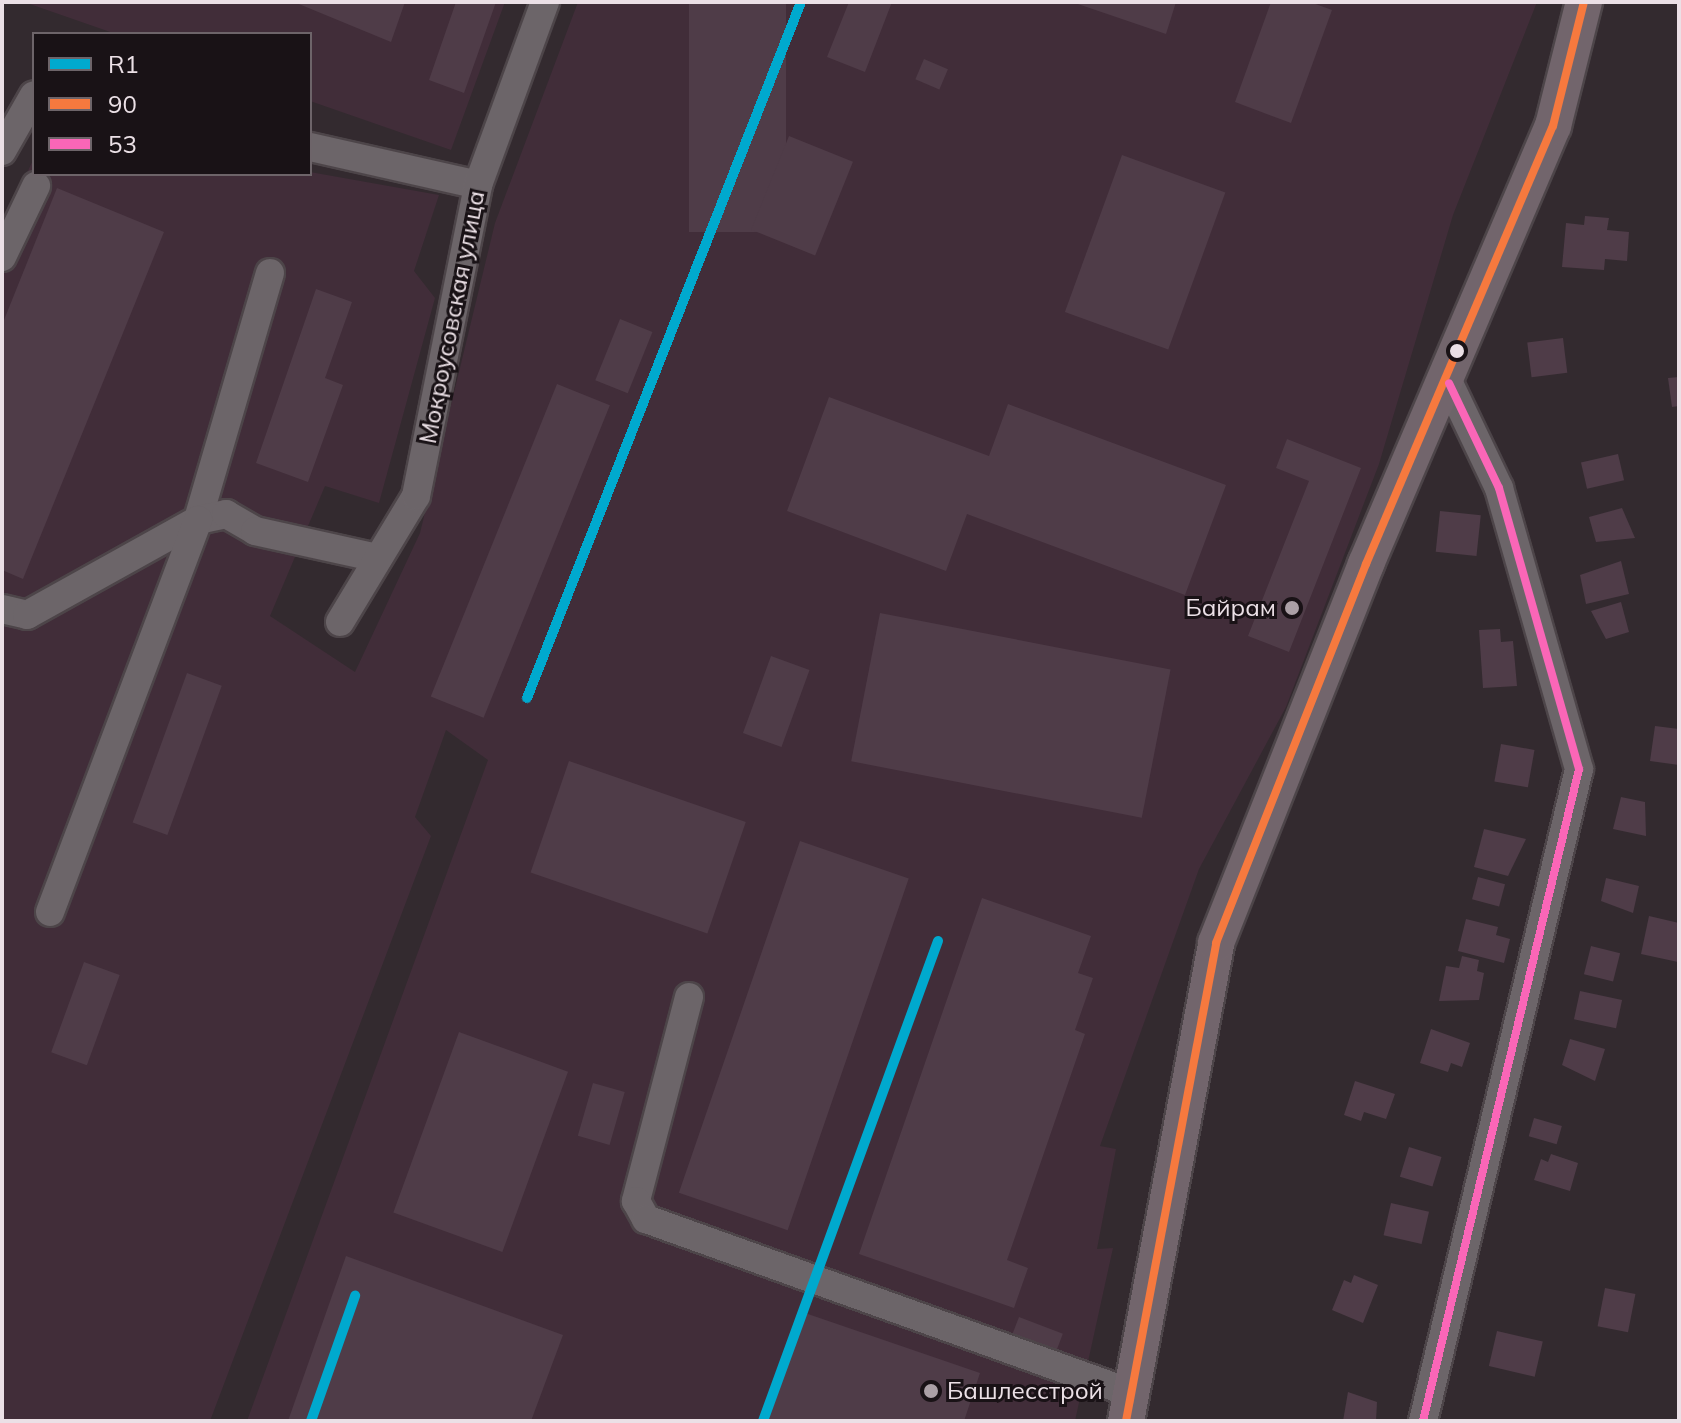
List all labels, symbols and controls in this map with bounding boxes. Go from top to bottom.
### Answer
legend [32,32,312,176]
text: R1 [108,49,139,79]
text: 90 [108,89,137,119]
text: 53 [108,129,137,159]
street label: Мокроусовская улица [413,188,491,446]
unlabelled marker [1449,343,1465,359]
place label: Байрам [1185,594,1276,622]
marker: Байрам [1283,599,1301,617]
place label: Башлесстрой [947,1377,1103,1405]
marker: Башлесстрой [922,1382,940,1400]

